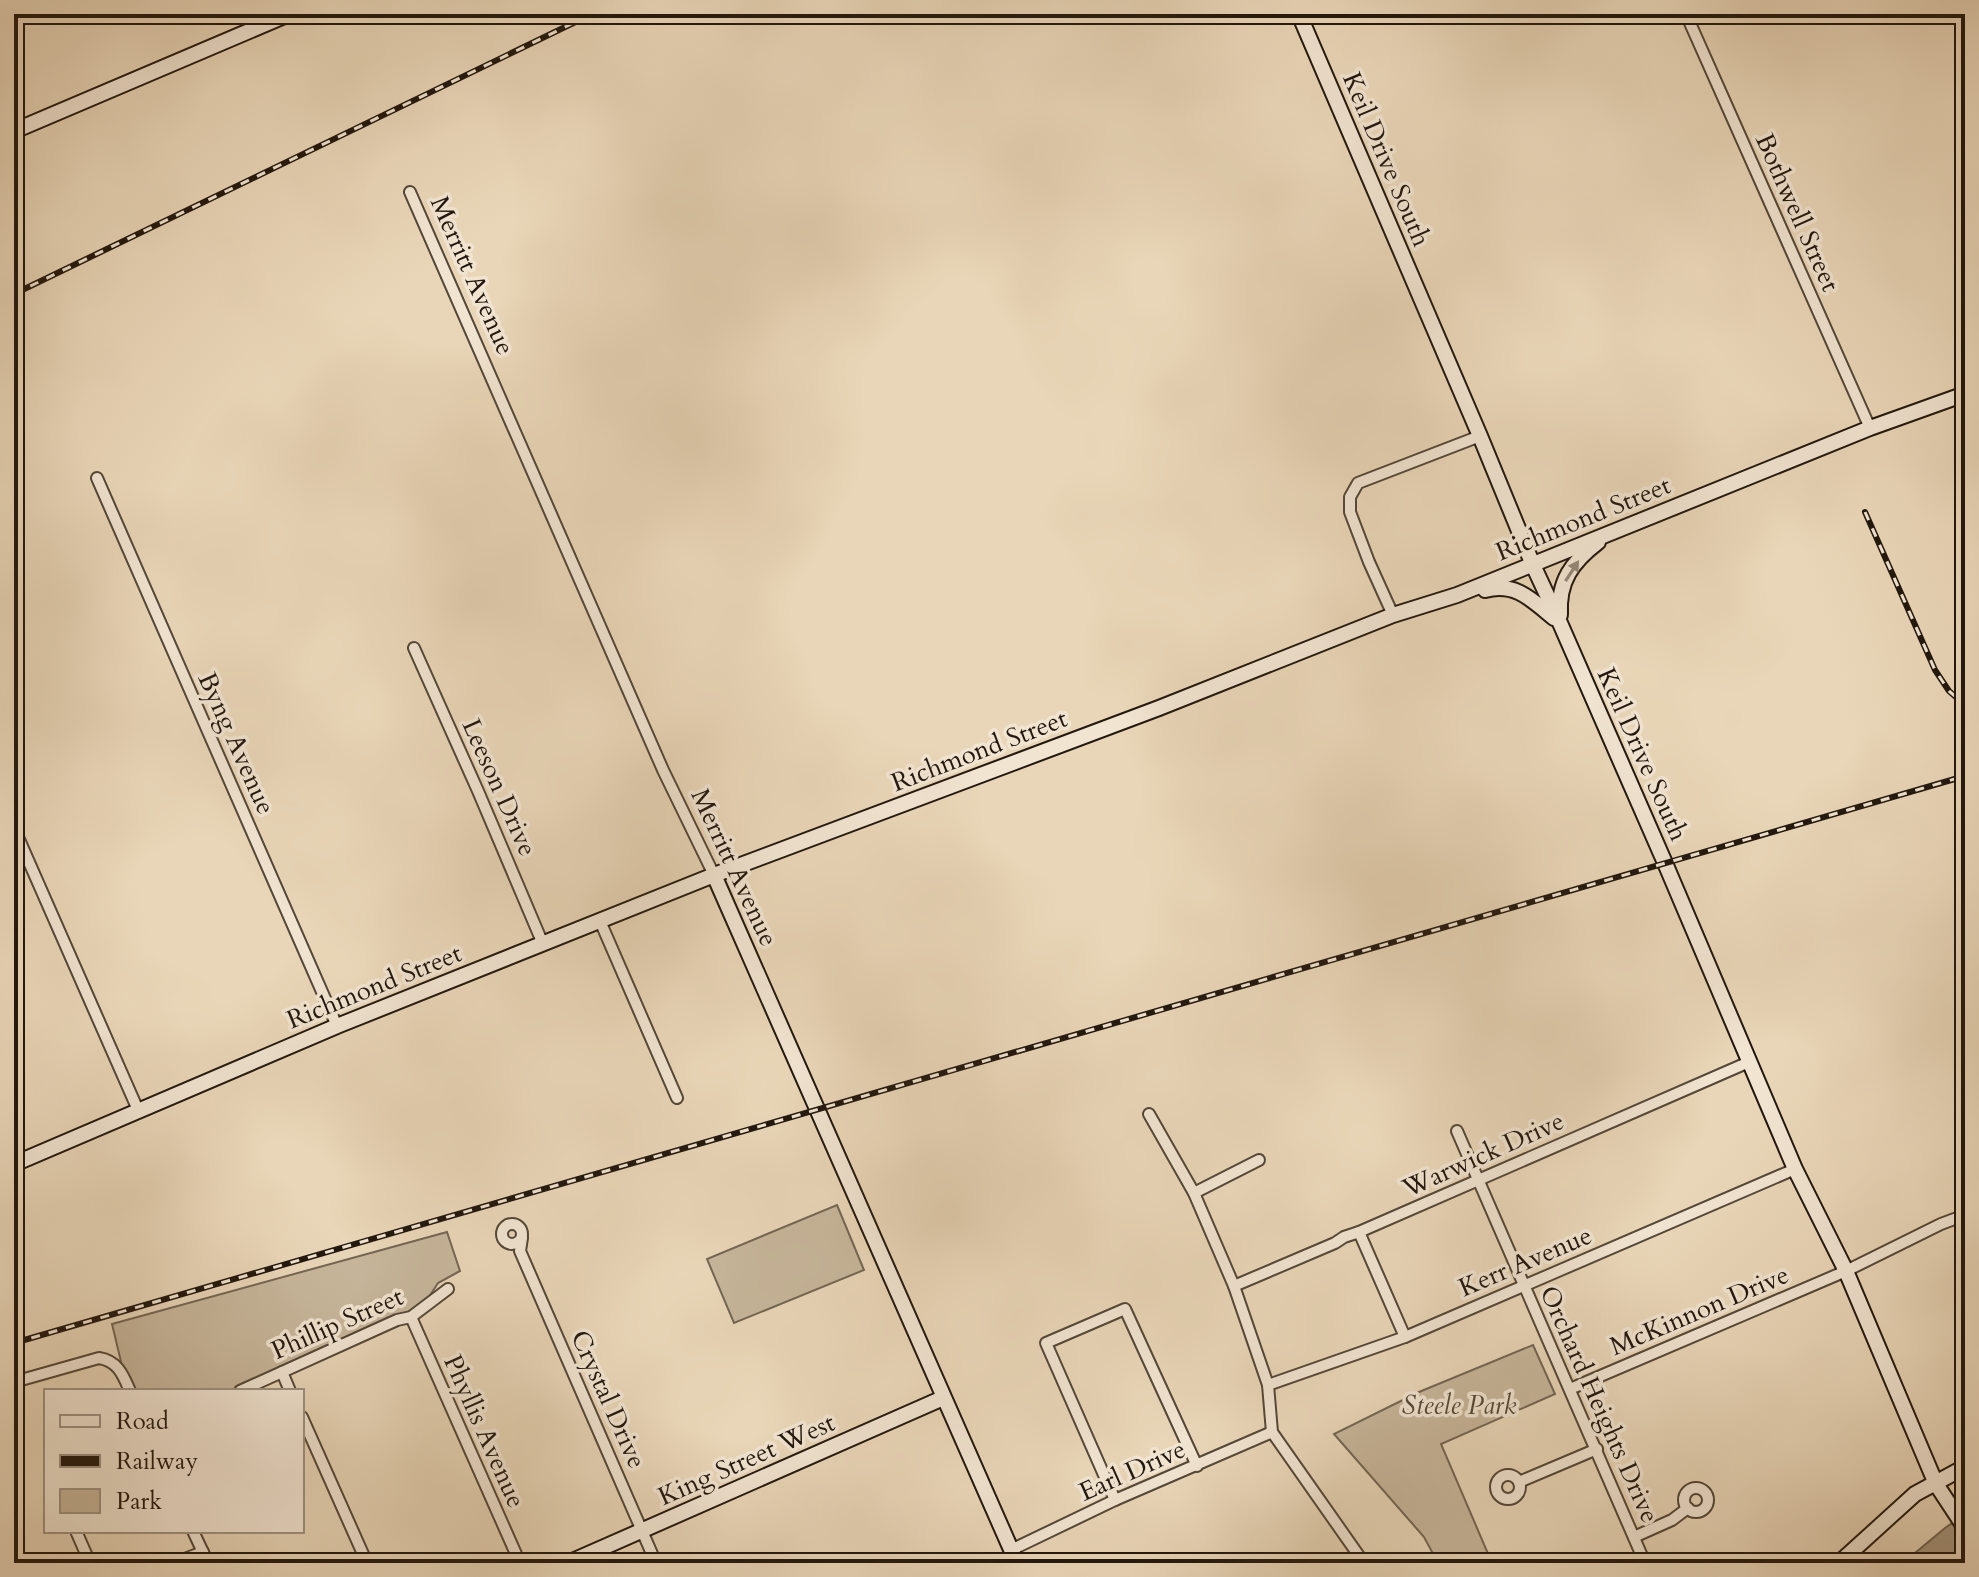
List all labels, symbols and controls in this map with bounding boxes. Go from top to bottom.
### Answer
street label: Keil Drive South [1334,67,1439,252]
street label: Bothwell Street [1747,128,1848,297]
street label: Merritt Avenue [422,190,523,360]
street label: Richmond Street [1491,467,1676,569]
one-way arrow [1564,560,1579,581]
street label: Keil Drive South [1589,662,1696,846]
street label: Byng Avenue [190,667,283,820]
street label: Richmond Street [886,701,1072,800]
street label: Leeson Drive [454,713,545,861]
street label: Merritt Avenue [683,783,786,952]
street label: Richmond Street [282,935,467,1037]
street label: Warwick Drive [1396,1103,1569,1206]
street label: Kerr Avenue [1453,1218,1597,1305]
street label: McKinnon Drive [1604,1257,1794,1364]
street label: Phillip Street [266,1279,409,1368]
street label: Orchard Heights Drive [1531,1280,1668,1528]
street label: Crystal Drive [563,1325,655,1474]
street label: Phyllis Avenue [435,1349,534,1513]
park label: Steele Park [1402,1388,1516,1423]
legend [44,1389,304,1533]
text: Road [116,1405,169,1438]
street label: King Street West [652,1405,840,1514]
street label: Earl Drive [1073,1431,1191,1509]
text: Railway [116,1445,198,1478]
text: Park [116,1485,162,1518]

